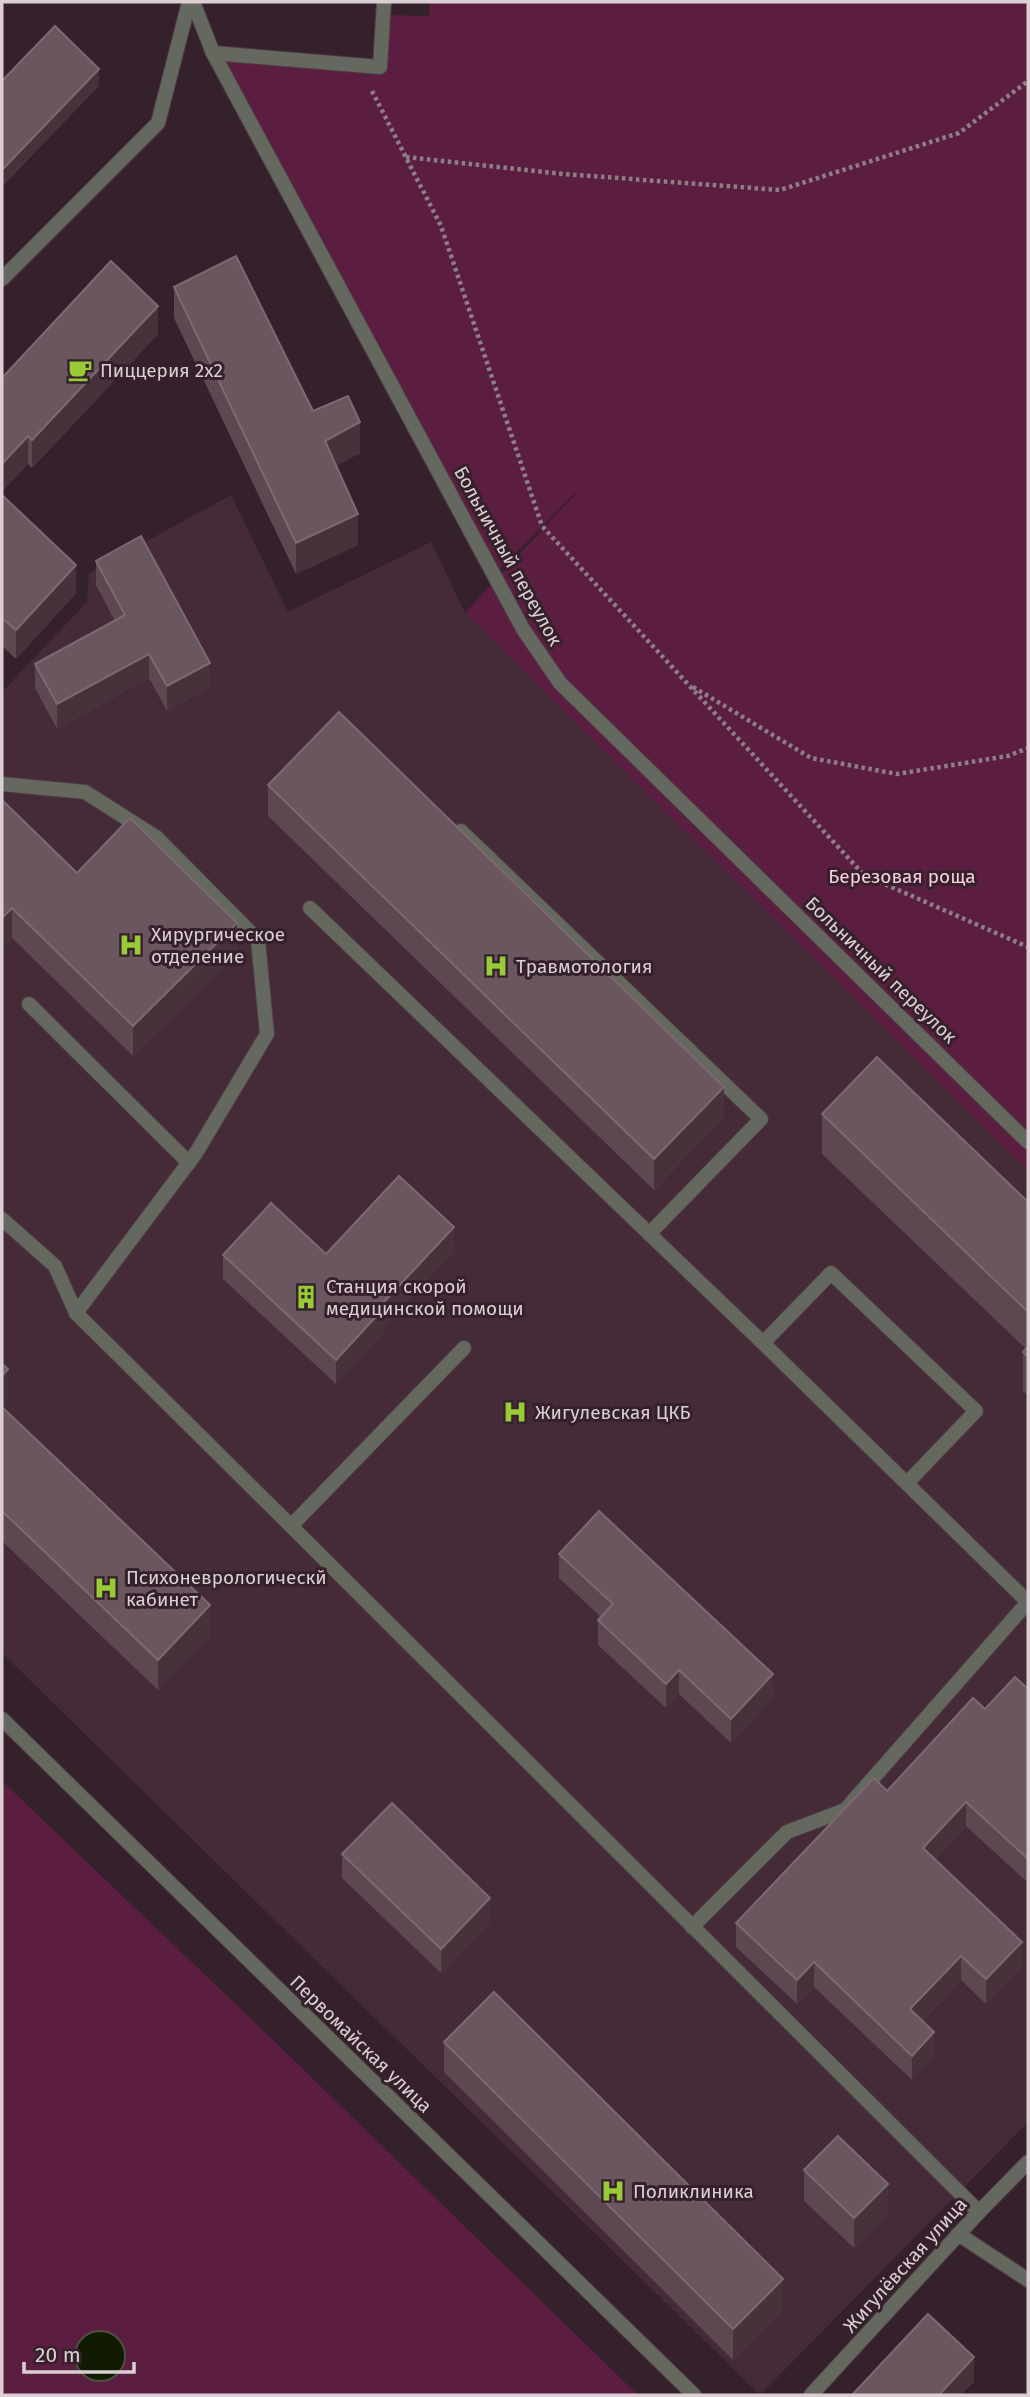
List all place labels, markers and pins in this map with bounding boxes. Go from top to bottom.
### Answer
cafe icon: Пиццерия 2х2 [66,356,94,384]
place label: Пиццерия 2х2 [100,359,223,382]
place label: Хирургическое отделение [151,923,285,968]
hospital icon: Хирургическое отделение [117,931,145,959]
hospital icon: Травмотология [482,952,510,980]
place label: Травмотология [516,955,652,978]
place label: Станция скорой медицинской помощи [326,1275,524,1320]
building icon: Станция скорой медицинской помощи [292,1283,320,1311]
hospital icon: Жигулевская ЦКБ [501,1398,529,1426]
place label: Жигулевская ЦКБ [535,1401,691,1424]
place label: Психоневрологическй кабинет [126,1566,327,1611]
hospital icon: Психоневрологическй кабинет [92,1574,120,1602]
hospital icon: Поликлиника [599,2177,627,2205]
place label: Поликлиника [633,2180,754,2203]

